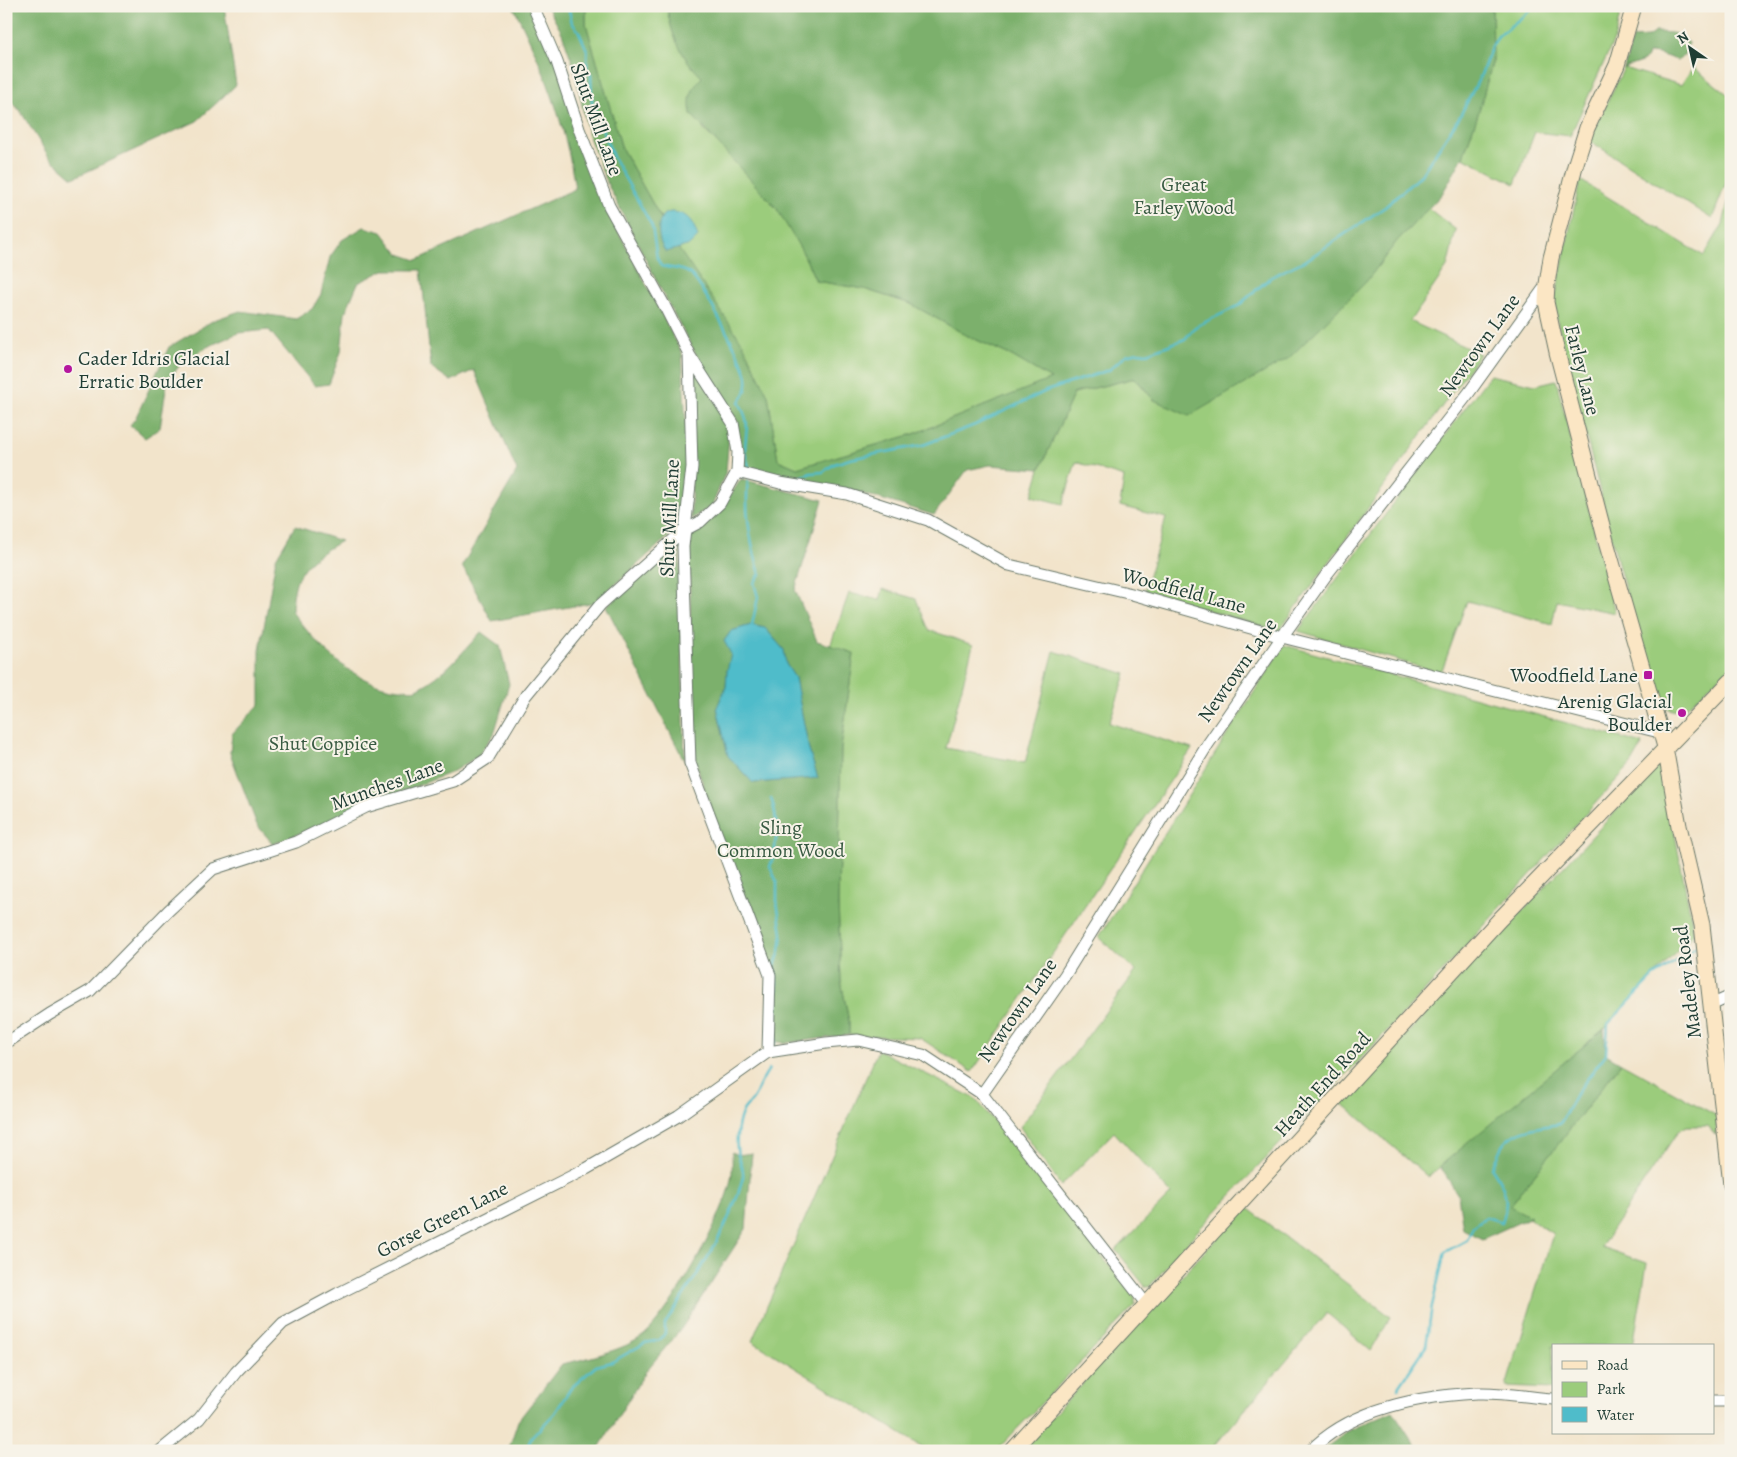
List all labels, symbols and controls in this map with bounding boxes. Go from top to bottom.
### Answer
north arrow [1664,22,1714,72]
text: N [1673,27,1693,48]
street label: Shut Mill Lane [564,59,629,179]
park label: Great Farley Wood [1134,171,1235,221]
street label: Newtown Lane [1433,288,1526,402]
street label: Farley Lane [1558,322,1607,418]
place label: Cader Idris Glacial Erratic Boulder [78,345,230,395]
marker: Cader Idris Glacial Erratic Boulder [62,363,74,375]
street label: Shut Mill Lane [653,458,686,578]
street label: Woodfield Lane [1118,561,1249,620]
street label: Newtown Lane [1191,613,1283,728]
place label: Woodfield Lane [1510,662,1638,689]
marker: Woodfield Lane [1642,669,1654,681]
place label: Arenig Glacial Boulder [1557,688,1672,738]
marker: Arenig Glacial Boulder [1676,707,1688,719]
park label: Shut Coppice [269,730,377,757]
street label: Munches Lane [327,752,447,817]
park label: Sling Common Wood [717,814,845,864]
street label: Madeley Road [1667,923,1708,1040]
street label: Newtown Lane [971,953,1063,1068]
street label: Heath End Road [1268,1026,1377,1143]
street label: Gorse Green Lane [372,1175,513,1264]
legend [1552,1344,1714,1434]
text: Road [1597,1355,1629,1375]
text: Park [1597,1379,1626,1399]
text: Water [1596,1405,1634,1425]

